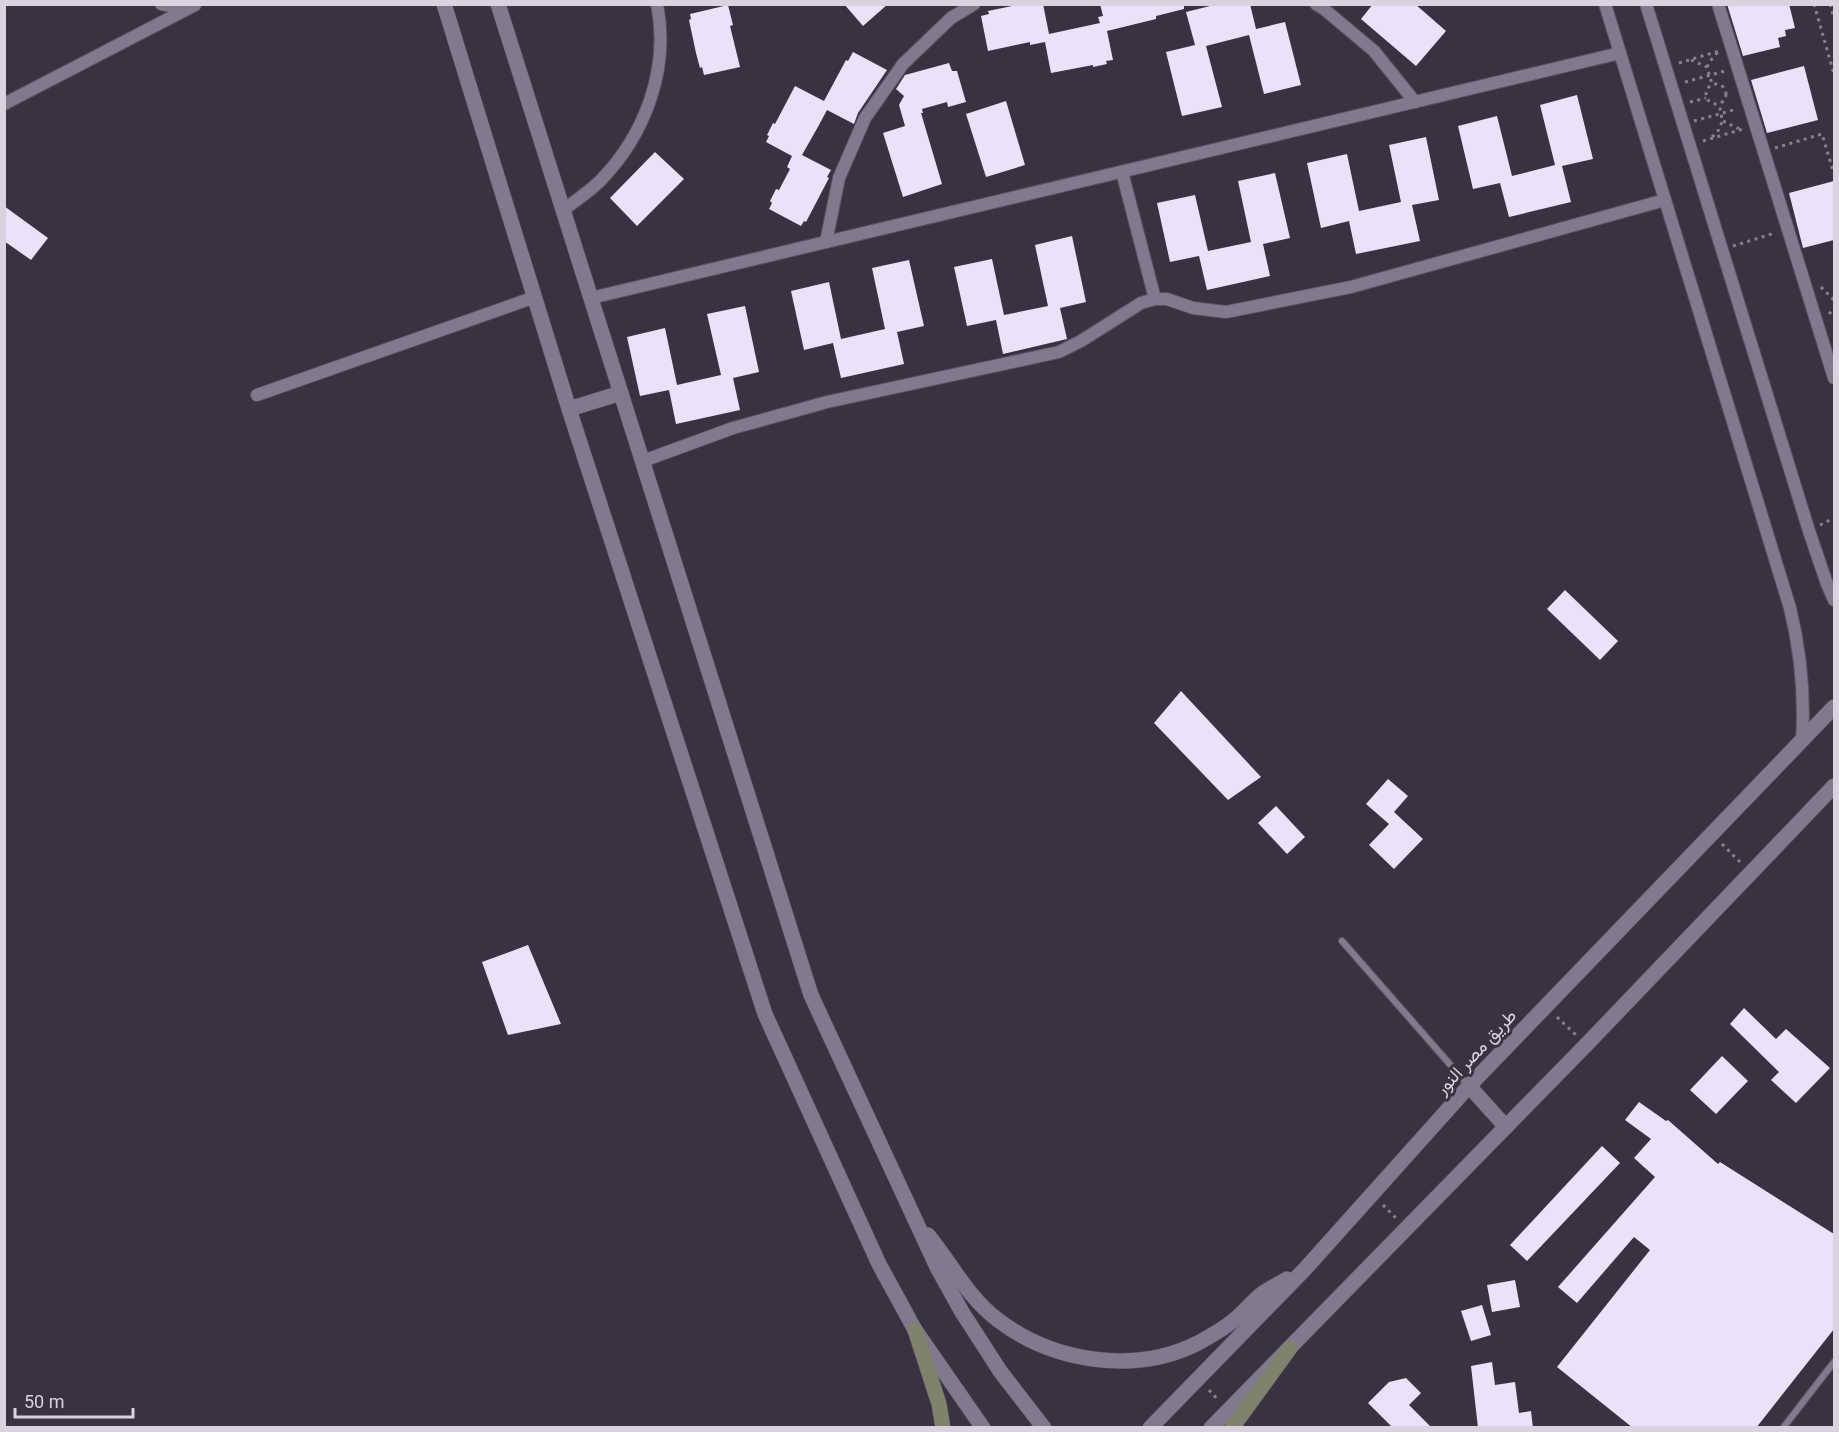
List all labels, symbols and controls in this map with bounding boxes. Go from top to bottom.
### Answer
street label: طريق مصر النور [1430,1005,1521,1100]
scale bar [15,1381,134,1419]
text: 50 m [24,1391,64,1412]

